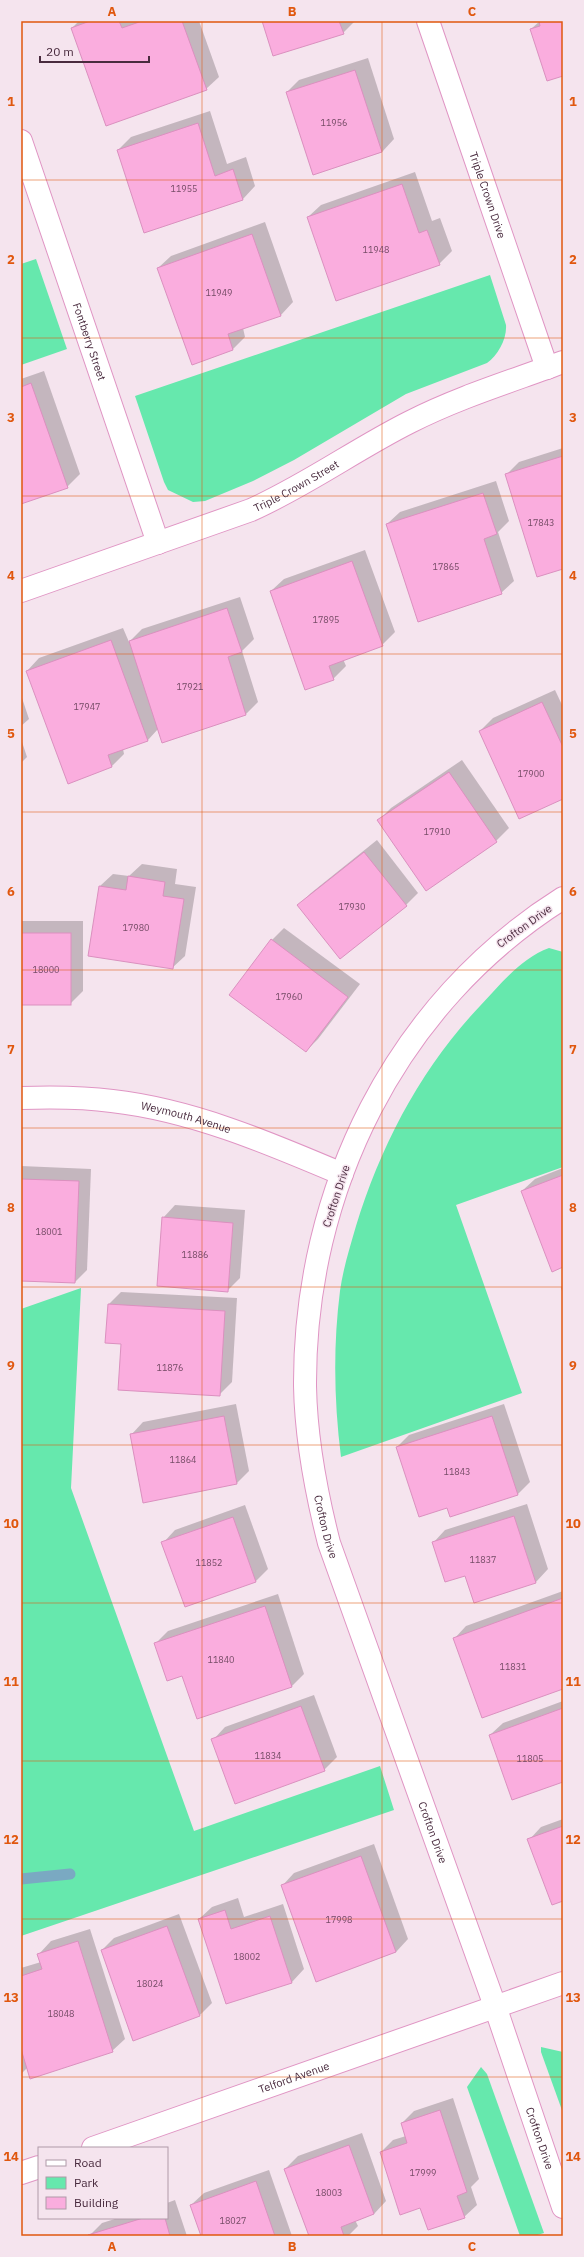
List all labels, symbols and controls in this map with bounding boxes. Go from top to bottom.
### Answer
text: A [108,3,117,20]
text: B [288,3,297,20]
text: C [468,3,477,20]
scale bar [40,38,149,64]
text: 20 m [46,44,74,59]
text: 1 [7,93,15,110]
text: 1 [569,93,577,110]
house number: 11956 [320,117,348,128]
street label: Triple Crown Drive [466,150,509,240]
house number: 11955 [170,183,198,194]
house number: 11948 [362,244,390,255]
text: 2 [7,251,15,268]
text: 2 [569,251,577,268]
house number: 11949 [205,287,233,298]
street label: Fontberry Street [70,301,109,382]
text: 3 [7,409,15,426]
text: 3 [569,409,577,426]
street label: Triple Crown Street [251,457,341,515]
house number: 17843 [527,517,555,528]
house number: 17865 [432,561,460,572]
text: 4 [7,567,15,584]
text: 4 [569,567,577,584]
house number: 17895 [312,614,340,625]
house number: 17921 [176,681,204,692]
house number: 17947 [73,701,101,712]
text: 5 [7,725,15,742]
text: 5 [569,725,577,742]
house number: 17900 [517,768,545,779]
house number: 17910 [423,826,451,837]
text: 6 [7,883,15,900]
text: 6 [569,883,577,900]
house number: 17930 [338,901,366,912]
street label: Crofton Drive [494,901,554,951]
house number: 17980 [122,922,150,933]
house number: 18000 [32,964,60,975]
house number: 17960 [275,991,303,1002]
text: 7 [7,1041,15,1058]
text: 7 [569,1041,577,1058]
street label: Weymouth Avenue [140,1098,233,1136]
street label: Crofton Drive [319,1163,353,1229]
text: 8 [7,1199,15,1216]
text: 8 [569,1199,577,1216]
house number: 18001 [35,1226,63,1237]
house number: 11886 [181,1249,209,1260]
text: 9 [7,1357,15,1374]
text: 9 [569,1357,577,1374]
house number: 11876 [156,1362,184,1373]
house number: 11864 [169,1454,197,1465]
house number: 11843 [443,1466,471,1477]
street label: Crofton Drive [311,1494,341,1560]
text: 10 [3,1515,19,1532]
text: 10 [565,1515,581,1532]
house number: 11837 [469,1554,497,1565]
house number: 11852 [195,1557,223,1568]
house number: 11840 [207,1654,235,1665]
house number: 11831 [499,1661,527,1672]
text: 11 [3,1673,19,1690]
text: 11 [565,1673,581,1690]
house number: 11834 [254,1750,282,1761]
house number: 11805 [516,1753,544,1764]
street label: Crofton Drive [415,1799,450,1865]
text: 12 [3,1831,19,1848]
text: 12 [565,1831,581,1848]
house number: 17998 [325,1914,353,1925]
house number: 18002 [233,1951,261,1962]
house number: 18024 [136,1978,164,1989]
text: 13 [3,1989,19,2006]
text: 13 [565,1989,581,2006]
house number: 18048 [47,2008,75,2019]
street label: Telford Avenue [257,2059,331,2096]
street label: Crofton Drive [523,2105,557,2171]
legend [38,2147,168,2219]
text: 14 [3,2148,19,2165]
text: 14 [565,2148,581,2165]
text: Road [74,2155,102,2170]
house number: 17999 [409,2167,437,2178]
text: Park [74,2175,99,2190]
house number: 18003 [315,2187,343,2198]
text: Building [74,2195,119,2210]
house number: 18027 [219,2215,247,2226]
text: A [108,2238,117,2255]
text: B [288,2238,297,2255]
text: C [468,2238,477,2255]

